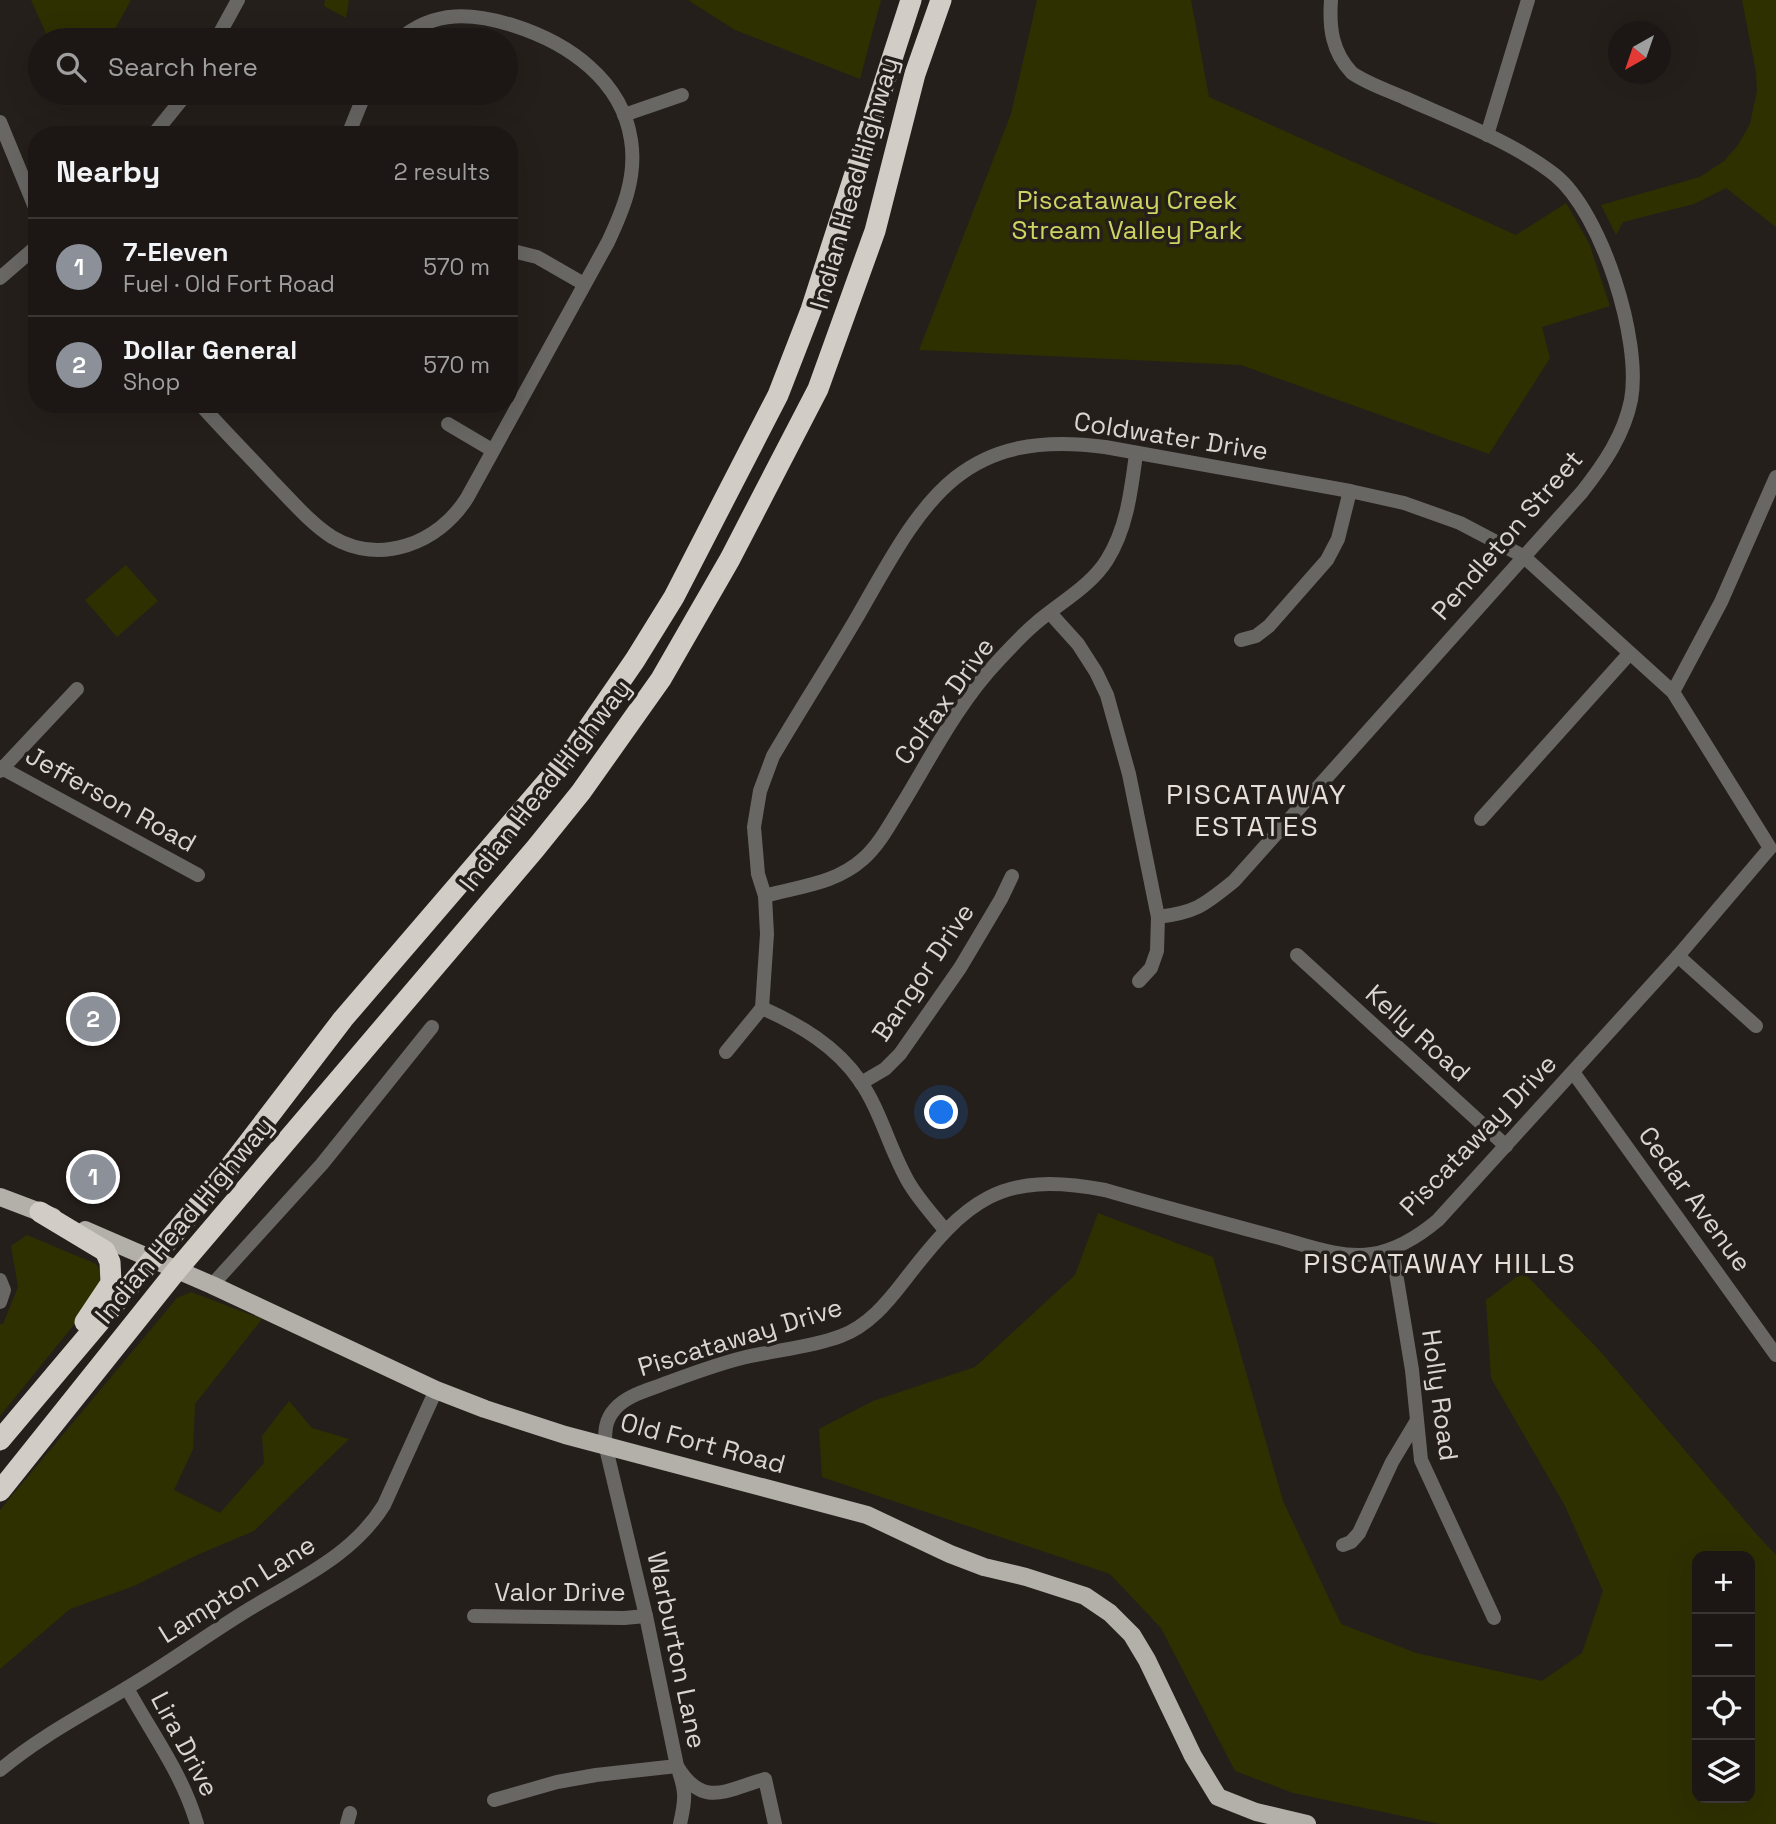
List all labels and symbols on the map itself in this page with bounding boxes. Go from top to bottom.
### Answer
north arrow [1608,21,1671,84]
street label: Indian Head Highway [802,53,906,313]
park label: Piscataway Creek Stream Valley Park [1011,183,1243,247]
street label: Coldwater Drive [1071,404,1271,468]
street label: Pendleton Street [1424,443,1590,627]
street label: Colfax Drive [886,630,1002,772]
street label: Indian Head Highway [451,672,639,898]
street label: Jefferson Road [20,738,202,860]
district label: PISCATAWAY ESTATES [1166,776,1348,844]
street label: Bangor Drive [864,896,982,1048]
street label: Kelly Road [1358,977,1478,1089]
pin: 2 [70,993,116,1045]
street label: Piscataway Drive [1392,1047,1564,1223]
your location [924,1095,958,1129]
street label: Indian Head Highway [87,1109,281,1331]
street label: Cedar Avenue [1631,1120,1759,1278]
pin: 1 [70,1151,116,1203]
district label: PISCATAWAY HILLS [1303,1245,1577,1281]
street label: Piscataway Drive [634,1290,846,1384]
street label: Holly Road [1414,1327,1466,1463]
street label: Old Fort Road [617,1405,789,1481]
street label: Lampton Lane [152,1527,322,1651]
street label: Warburton Lane [640,1548,714,1752]
street label: Valor Drive [494,1575,626,1609]
street label: Lira Drive [143,1686,227,1802]

